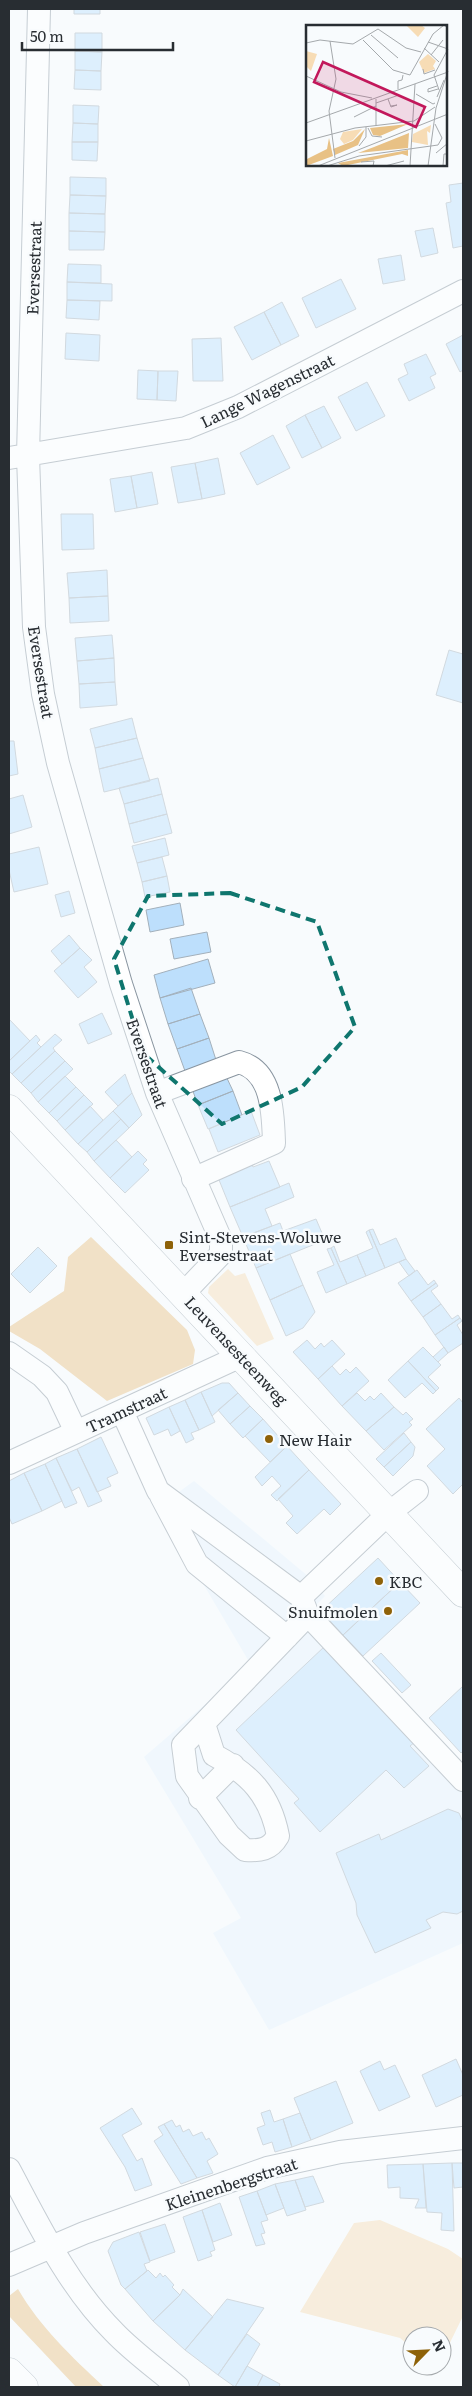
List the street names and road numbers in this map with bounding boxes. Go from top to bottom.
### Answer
street label: Eversestraat [19,220,47,315]
street label: Lange Wagenstraat [196,347,339,433]
street label: Eversestraat [23,624,61,721]
street label: Eversestraat [121,1015,175,1112]
street label: Leuvensesteenweg [180,1290,294,1410]
street label: Tramstraat [82,1380,171,1438]
street label: Kleinenbergstraat [162,2150,301,2216]

